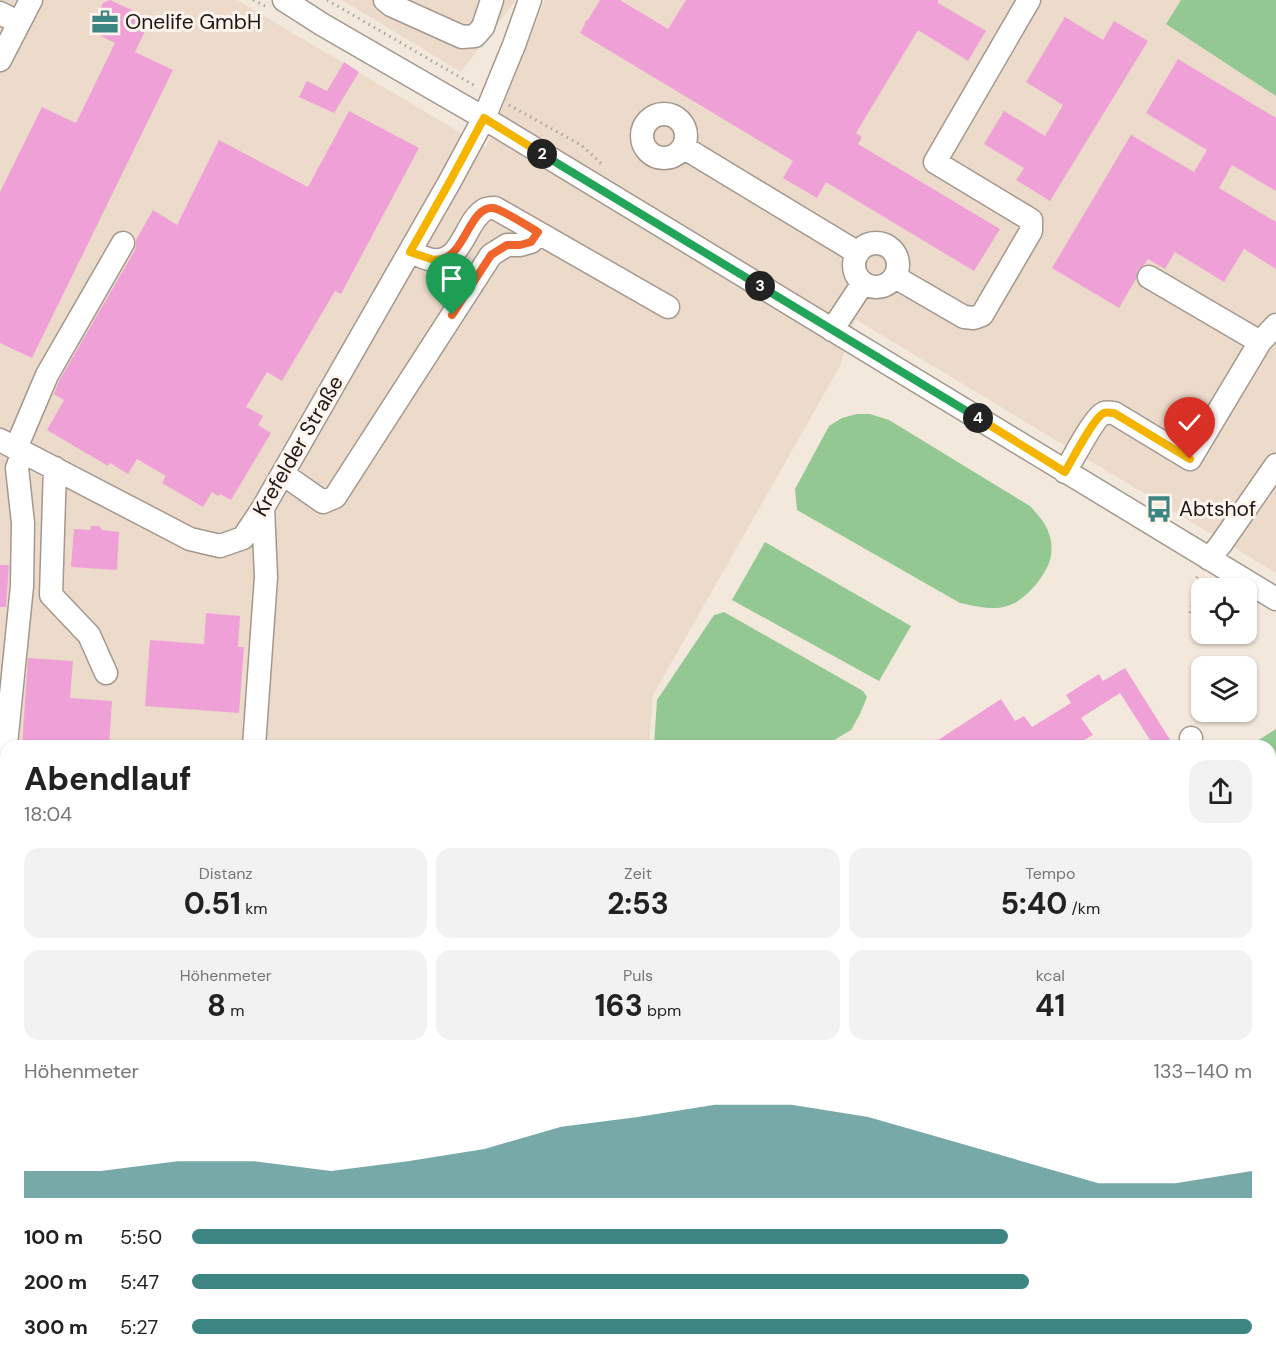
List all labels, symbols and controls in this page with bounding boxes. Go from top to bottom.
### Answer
office icon: Onelife GmbH [90,7,120,37]
place label: Onelife GmbH [125,8,261,36]
pin: 2 [527,139,557,169]
text: 2 [537,143,547,164]
pin [426,253,477,315]
icon: arrive [435,262,468,295]
pin: 3 [745,271,775,301]
text: 3 [755,275,765,296]
street label: Krefelder Straße [246,370,350,522]
pin [1164,397,1215,459]
pin: 4 [963,403,993,433]
icon: check [1173,406,1206,439]
text: 4 [973,407,983,428]
bus stop icon: Abtshof [1144,494,1174,524]
place label: Abtshof [1179,495,1256,523]
map controls [1191,578,1257,722]
button: locate [1191,578,1257,644]
button: layers [1191,656,1257,722]
text: Abendlauf [24,757,192,800]
button: share [1189,760,1252,823]
text: 18:04 [24,801,72,827]
text: Distanz [199,863,253,884]
text: Zeit [624,863,652,884]
text: Tempo [1025,863,1076,884]
text: 0.51 [184,884,241,923]
text: 2:53 [607,884,669,923]
text: 5:40 [1000,884,1067,923]
text: km [241,898,267,919]
text: /km [1067,898,1100,919]
text: Höhenmeter [180,965,272,986]
text: Puls [623,965,653,986]
text: kcal [1036,965,1065,986]
text: 8 [207,986,226,1025]
text: 163 [595,986,643,1025]
text: 41 [1035,986,1066,1025]
text: m [226,1000,244,1021]
text: bpm [643,1000,681,1021]
text: Höhenmeter [24,1058,139,1084]
text: 133–140 m [1154,1058,1252,1084]
text: 100 m [24,1224,83,1250]
text: 5:50 [120,1224,162,1250]
text: 200 m [24,1269,87,1295]
text: 5:47 [120,1269,159,1295]
text: 300 m [24,1314,88,1340]
text: 5:27 [120,1314,158,1340]

